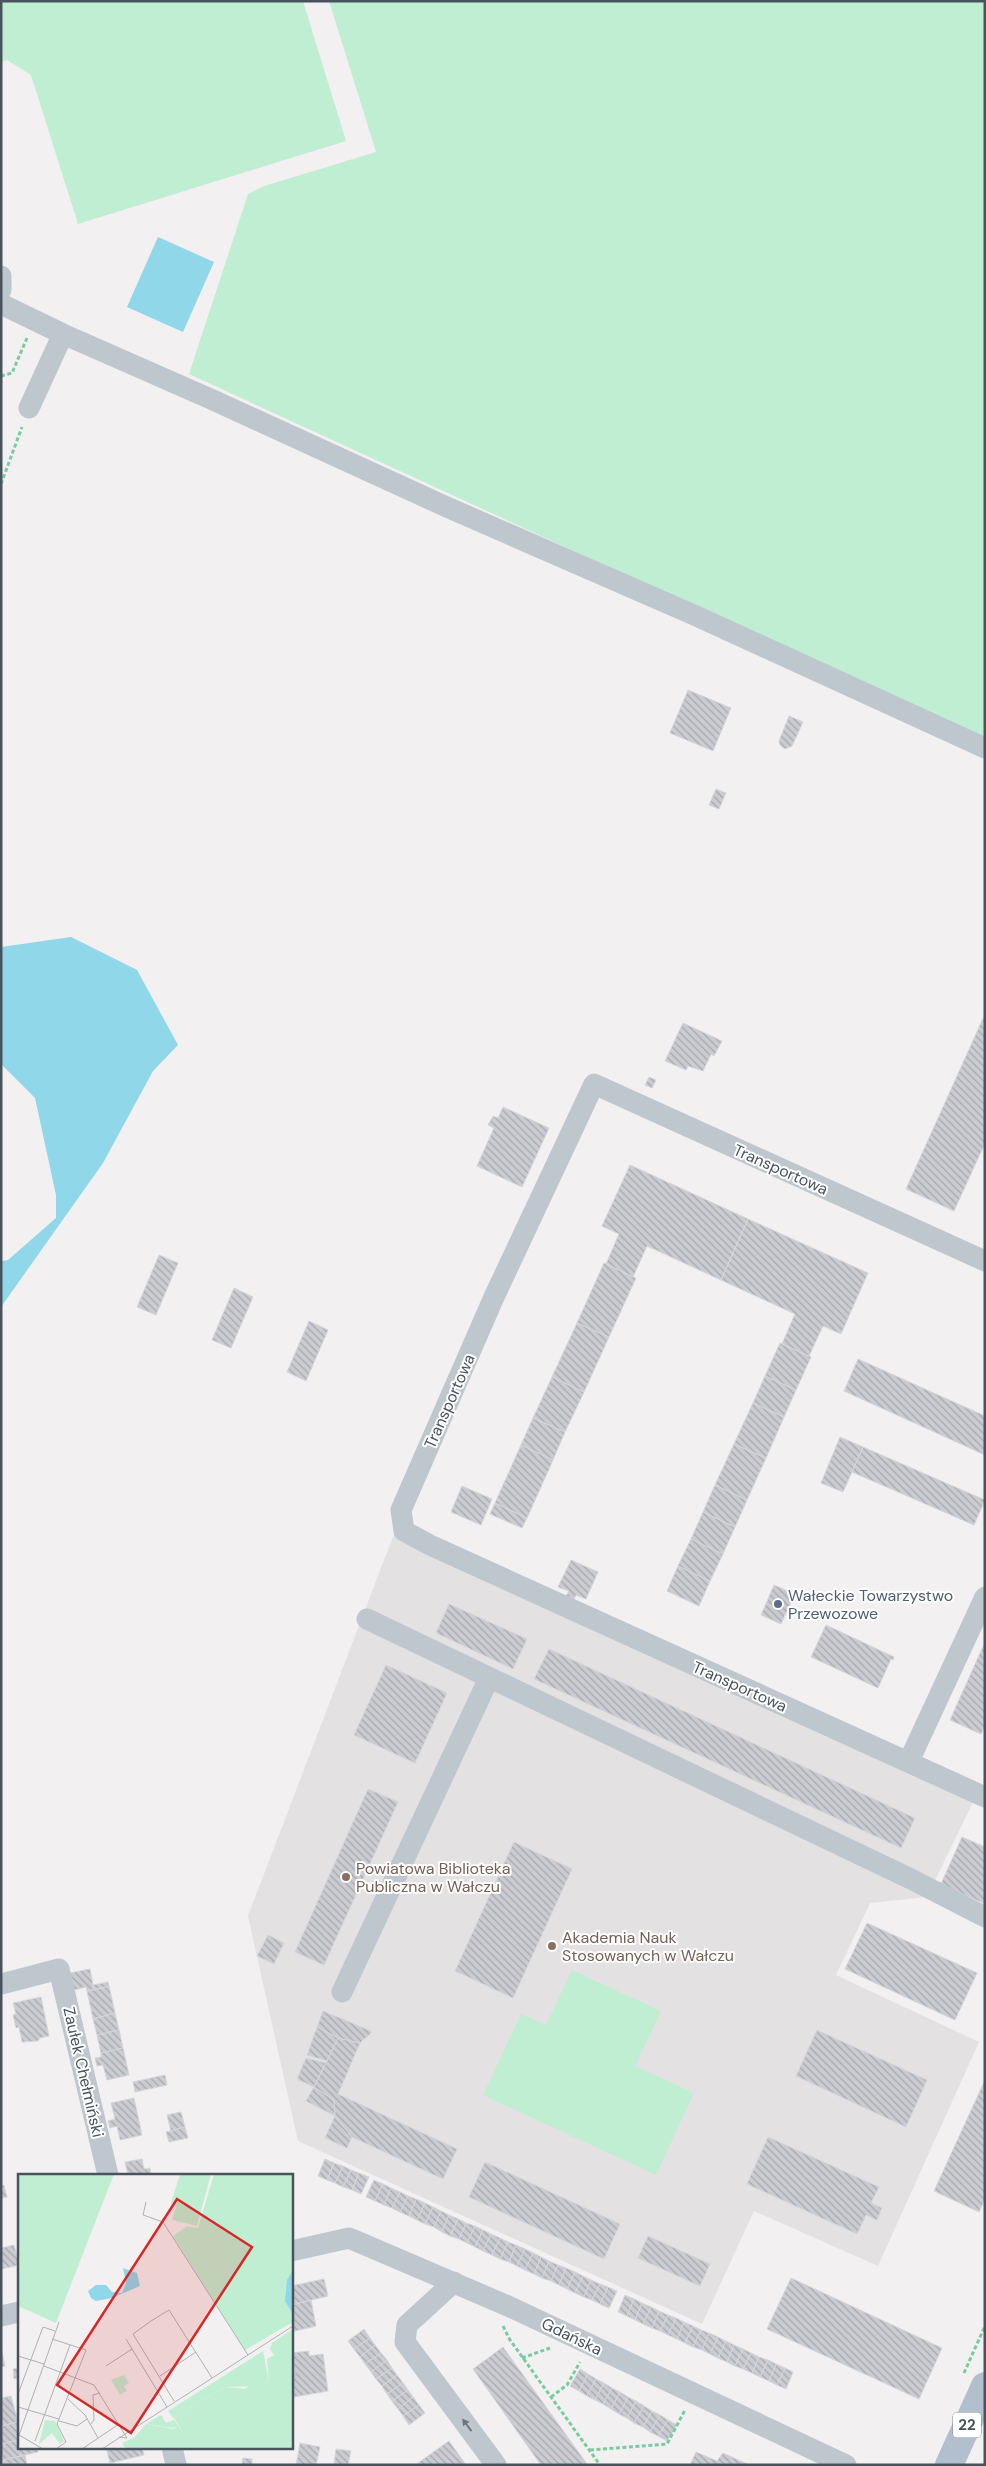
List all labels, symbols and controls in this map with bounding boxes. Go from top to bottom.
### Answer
street label: Transportowa [730,1139,831,1200]
street label: Transportowa [419,1351,480,1452]
place label: Wałeckie Towarzystwo Przewozowe [788,1585,953,1624]
marker: Wałeckie Towarzystwo Przewozowe [772,1598,784,1610]
street label: Transportowa [689,1656,790,1717]
place label: Powiatowa Biblioteka Publiczna w Wałczu [356,1858,511,1897]
marker: Powiatowa Biblioteka Publiczna w Wałczu [340,1871,352,1883]
place label: Akademia Nauk Stosowanych w Wałczu [562,1927,734,1966]
marker: Akademia Nauk Stosowanych w Wałczu [546,1940,558,1952]
street label: Zaułek Chełmiński [58,2005,109,2139]
inset map [18,2174,292,2448]
street label: Gdańska [538,2313,606,2360]
road number: 22 [953,2412,981,2438]
one-way arrow [462,2419,472,2432]

